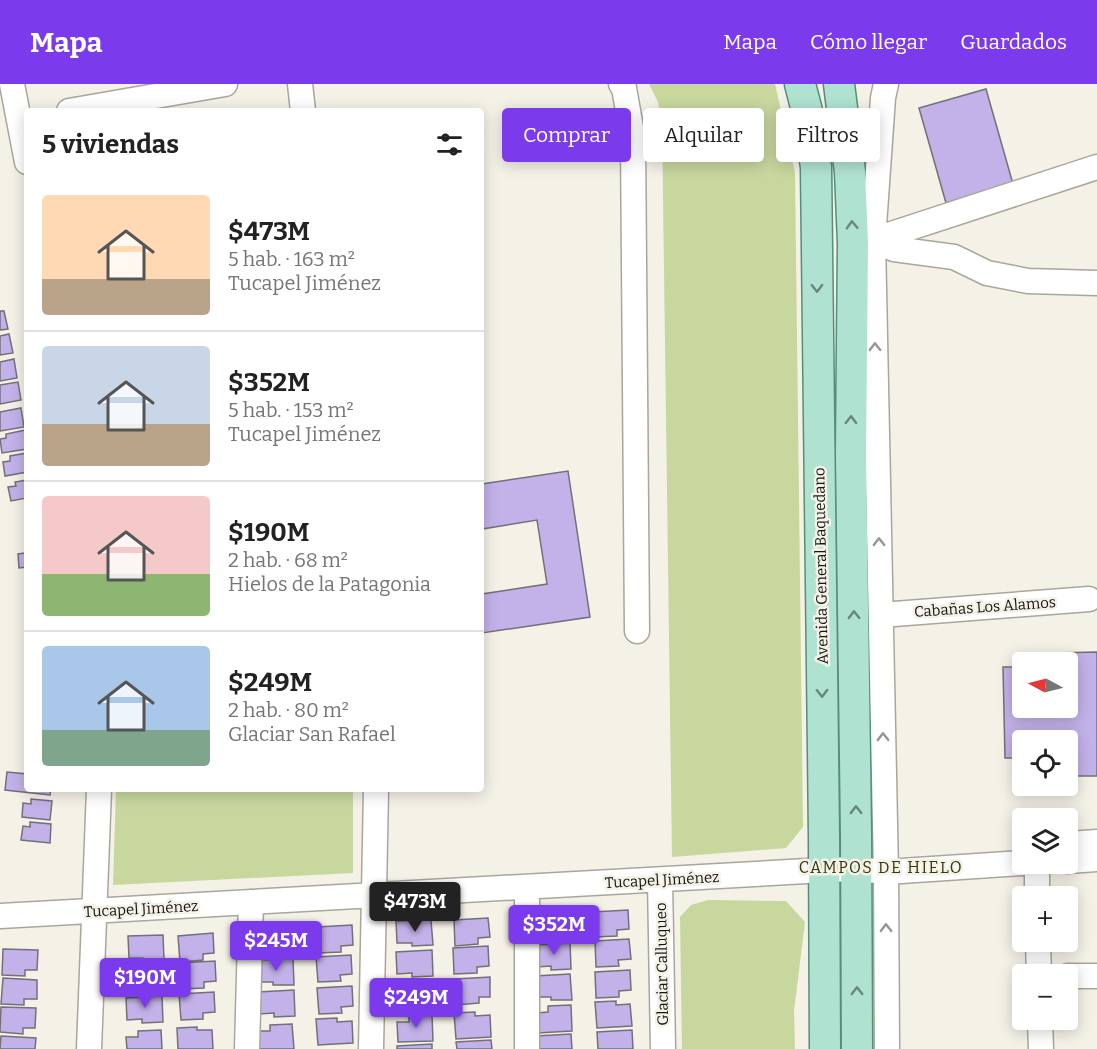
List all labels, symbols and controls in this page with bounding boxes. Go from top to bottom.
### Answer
text: Mapa [30,26,103,59]
text: Mapa [723,29,777,55]
text: Cómo llegar [810,29,927,55]
text: Guardados [960,29,1067,55]
chip: Comprar [502,108,631,162]
chip: Alquilar [643,108,764,162]
chip: Filtros [776,108,880,162]
icon: filters [433,128,466,161]
text: 5 viviendas [42,129,179,160]
text: $473M [228,216,310,247]
icon: home [90,219,162,291]
one-way arrow [846,221,859,230]
text: 5 hab. · 163 m² [228,247,355,271]
text: Tucapel Jiménez [228,271,381,295]
one-way arrow [811,283,823,292]
one-way arrow [869,342,882,351]
text: $352M [228,367,310,398]
icon: home [90,370,162,442]
text: 5 hab. · 153 m² [228,398,354,422]
one-way arrow [845,416,857,425]
text: Tucapel Jiménez [228,422,381,446]
street label: Avenida General Baquedano [810,467,832,665]
text: $190M [228,517,309,548]
icon: home [90,520,162,592]
one-way arrow [873,537,885,546]
text: 2 hab. · 68 m² [228,548,348,572]
text: Hielos de la Patagonia [228,572,431,596]
street label: Cabañas Los Alamos [913,593,1057,621]
one-way arrow [847,611,860,620]
north arrow [1012,652,1078,718]
map controls [1012,652,1078,1030]
text: $249M [228,667,312,698]
icon: home [90,670,162,742]
one-way arrow [816,689,829,698]
text: 2 hab. · 80 m² [228,698,349,722]
text: Glaciar San Rafael [228,722,396,746]
button: locate [1012,730,1078,796]
one-way arrow [877,732,889,741]
one-way arrow [850,806,862,815]
button: layers [1012,808,1078,874]
district label: CAMPOS DE HIELO [799,858,963,877]
street label: Tucapel Jiménez [604,868,720,892]
pin: $473M [373,882,457,933]
button: + [1012,886,1078,952]
text: $473M [383,889,447,913]
street label: Tucapel Jiménez [83,897,199,921]
street label: Glaciar Calluqueo [652,902,672,1026]
pin: $352M [512,905,596,956]
text: $352M [523,912,586,936]
pin: $245M [234,921,318,972]
one-way arrow [880,923,892,932]
text: $245M [244,928,308,952]
pin: $190M [103,958,187,1009]
button: − [1012,964,1078,1030]
text: $190M [114,965,176,989]
pin: $249M [374,978,458,1029]
text: $249M [384,985,448,1009]
one-way arrow [851,986,863,995]

